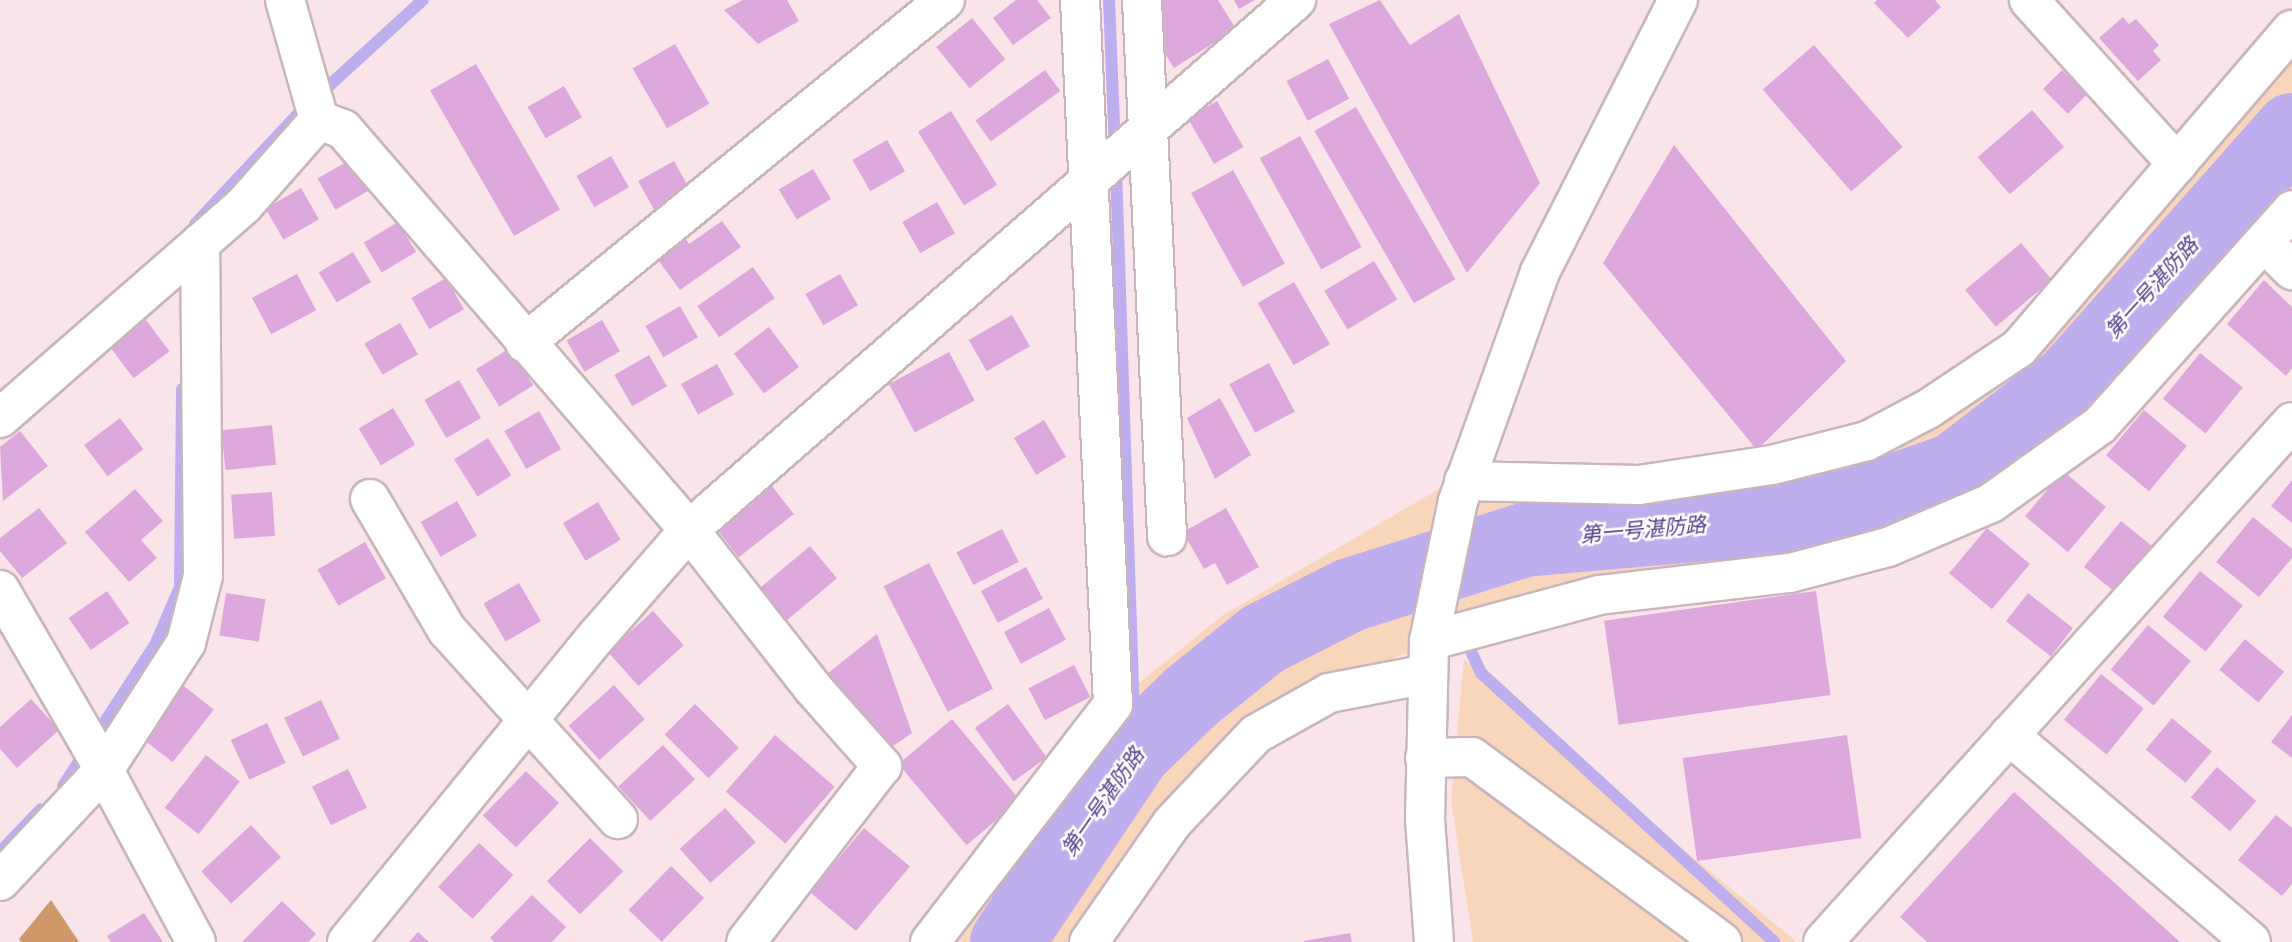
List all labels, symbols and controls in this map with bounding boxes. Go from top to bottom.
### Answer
water label: 第一号湛防路 [2100,233,2204,343]
water label: 第一号湛防路 [1579,512,1707,548]
water label: 第一号湛防路 [1057,743,1149,861]

